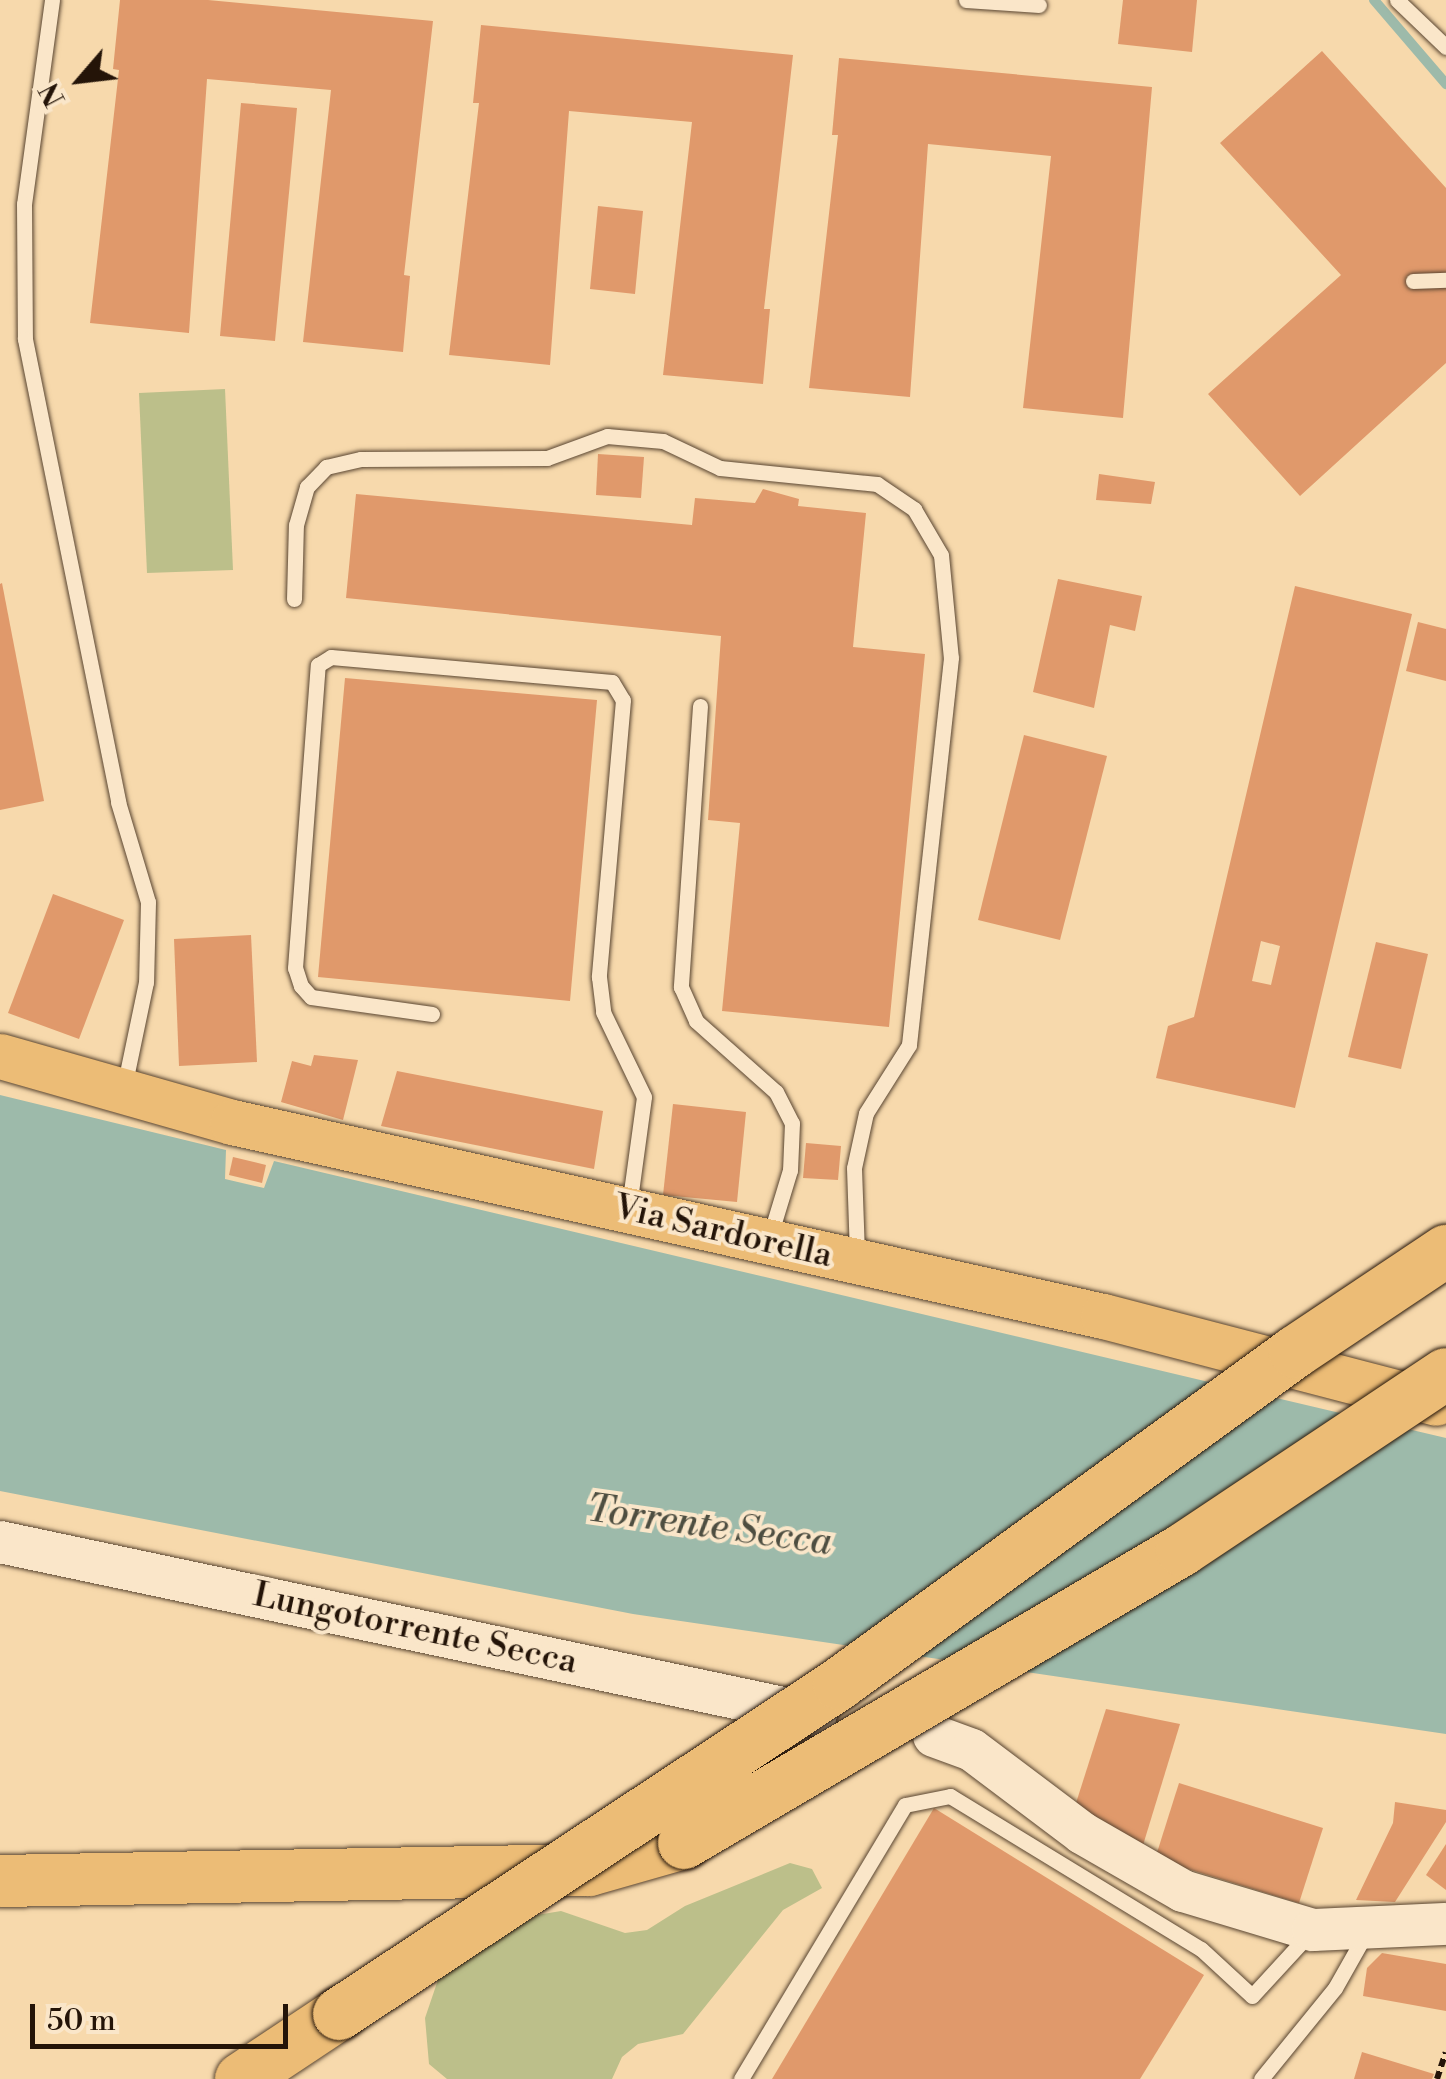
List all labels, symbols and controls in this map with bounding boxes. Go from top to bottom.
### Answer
north arrow [30,30,130,130]
text: N [32,76,74,112]
street label: Via Sardorella [610,1186,836,1278]
water label: Torrente Secca [583,1486,835,1566]
street label: Lungotorrente Secca [249,1574,581,1684]
scale bar [35,1984,292,2046]
text: 50 m [47,2002,116,2040]

